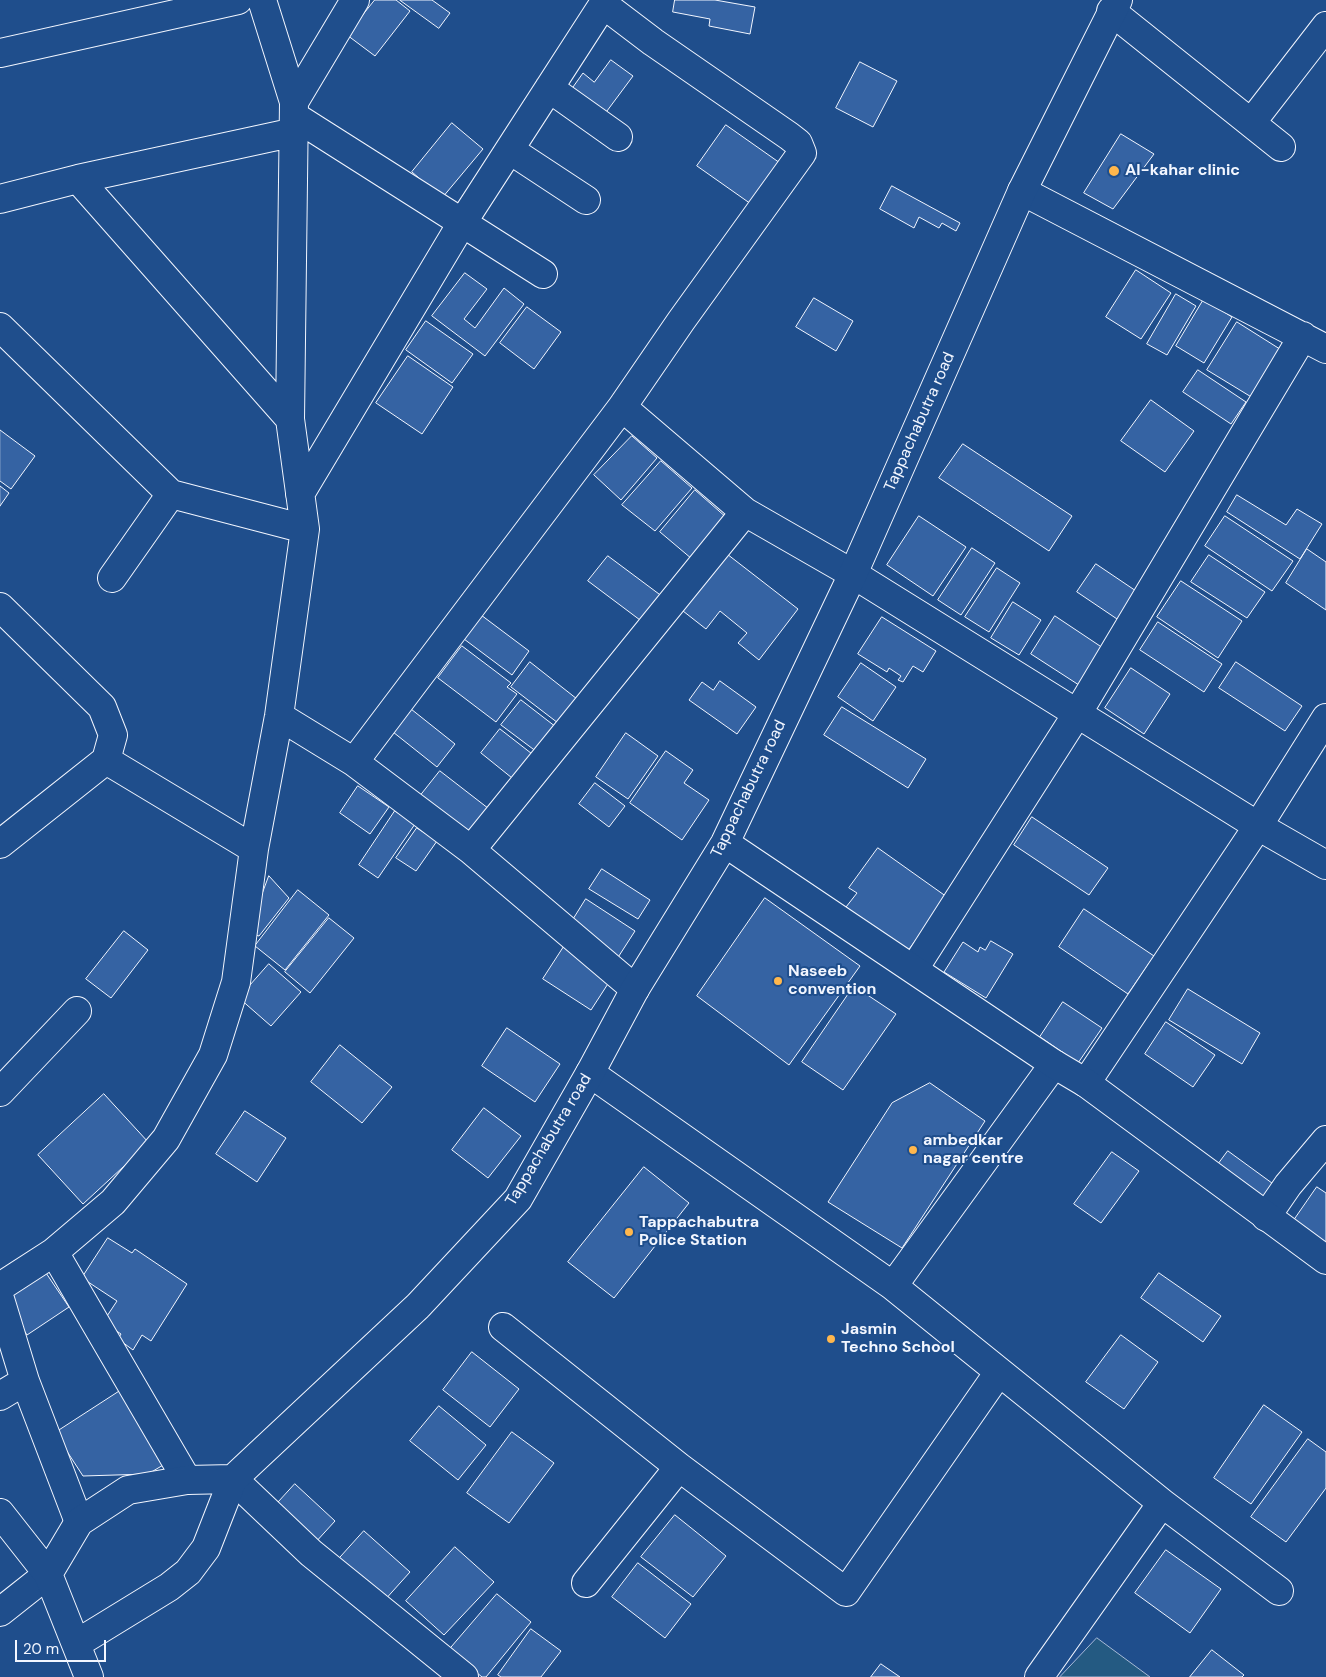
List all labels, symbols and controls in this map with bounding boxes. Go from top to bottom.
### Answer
place label: Al-kahar clinic [1125,161,1240,181]
marker: Al-kahar clinic [1107,164,1121,178]
street label: Tappachabutra road [881,349,959,495]
street label: Tappachabutra road [707,717,791,861]
place label: Naseeb convention [788,962,876,1000]
marker: Naseeb convention [772,975,784,987]
street label: Tappachabutra road [502,1071,596,1209]
place label: ambedkar nagar centre [923,1131,1024,1169]
marker: ambedkar nagar centre [907,1144,919,1156]
place label: Tappachabutra Police Station [639,1213,759,1251]
marker: Tappachabutra Police Station [623,1226,635,1238]
place label: Jasmin Techno School [841,1320,955,1358]
marker: Jasmin Techno School [825,1333,837,1345]
scale bar [18,1630,109,1662]
text: 20 m [23,1639,59,1659]

